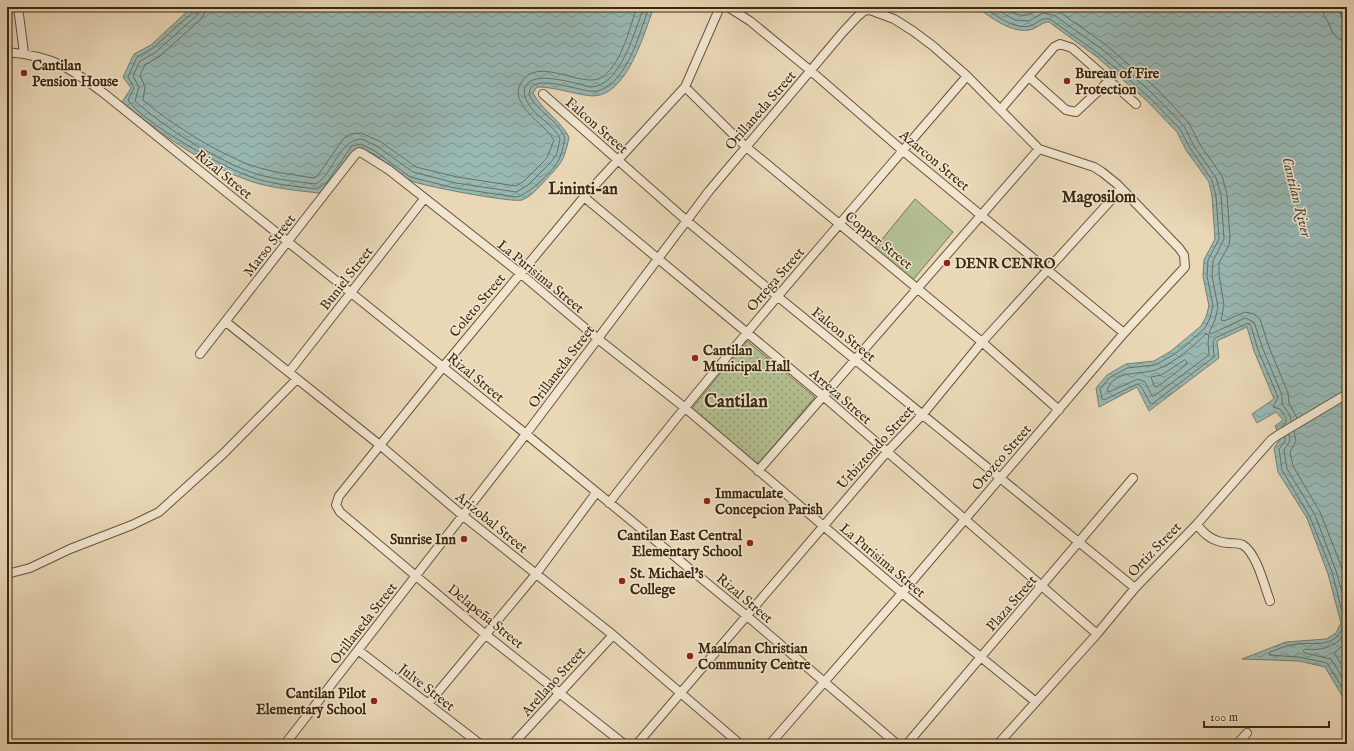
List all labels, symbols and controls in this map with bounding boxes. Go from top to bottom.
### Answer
place label: Cantilan Pension House [32,57,119,91]
place label: Bureau of Fire Protection [1075,65,1160,99]
street label: Orillaneda Street [721,67,800,154]
marker: Cantilan Pension House [19,68,29,78]
marker: Bureau of Fire Protection [1062,76,1072,86]
street label: Falcon Street [561,94,632,158]
street label: Azarcon Street [895,126,973,195]
street label: Rizal Street [191,146,256,203]
water label: Cantilan River [1277,155,1316,240]
district label: Lininti-an [548,180,618,200]
district label: Magosilom [1062,188,1137,208]
street label: Copper Street [841,208,916,274]
street label: Marso Street [240,211,300,281]
street label: La Purisima Street [493,236,588,317]
street label: Buniel Street [316,243,377,314]
street label: Ortega Street [743,244,809,316]
place label: DENR CENRO [955,255,1056,273]
marker: DENR CENRO [942,258,952,268]
street label: Coleto Street [446,270,510,341]
street label: Falcon Street [808,303,879,366]
street label: Orillaneda Street [525,321,599,412]
place label: Cantilan Municipal Hall [703,342,792,376]
street label: Rizal Street [443,349,508,406]
marker: Cantilan Municipal Hall [690,353,700,363]
street label: Arreza Street [805,364,875,429]
district label: Cantilan [704,391,768,414]
street label: Urbiztondo Street [833,402,918,493]
street label: Orozco Street [968,421,1036,495]
place label: Immaculate Concepcion Parish [715,485,824,519]
street label: Arizobal Street [451,488,531,557]
marker: Immaculate Concepcion Parish [702,496,712,506]
street label: Ortiz Street [1124,518,1186,581]
street label: La Purisima Street [836,520,929,602]
place label: Cantilan East Central Elementary School [617,527,743,561]
place label: Sunrise Inn [390,531,457,549]
marker: Sunrise Inn [459,534,469,544]
marker: Cantilan East Central Elementary School [745,538,755,548]
place label: St. Michael's College [630,565,703,599]
street label: Rizal Street [712,570,777,628]
street label: Plaza Street [983,572,1041,635]
marker: St. Michael's College [617,576,627,586]
street label: Orillaneda Street [326,579,402,668]
street label: Delapeña Street [444,581,527,653]
place label: Maalman Christian Community Centre [698,640,811,674]
street label: Arellano Street [517,643,590,721]
marker: Maalman Christian Community Centre [685,651,695,661]
street label: Julve Street [393,659,458,716]
place label: Cantilan Pilot Elementary School [256,685,367,719]
marker: Cantilan Pilot Elementary School [369,696,379,706]
scale bar [1204,703,1329,729]
text: 100 m [1210,710,1238,725]

